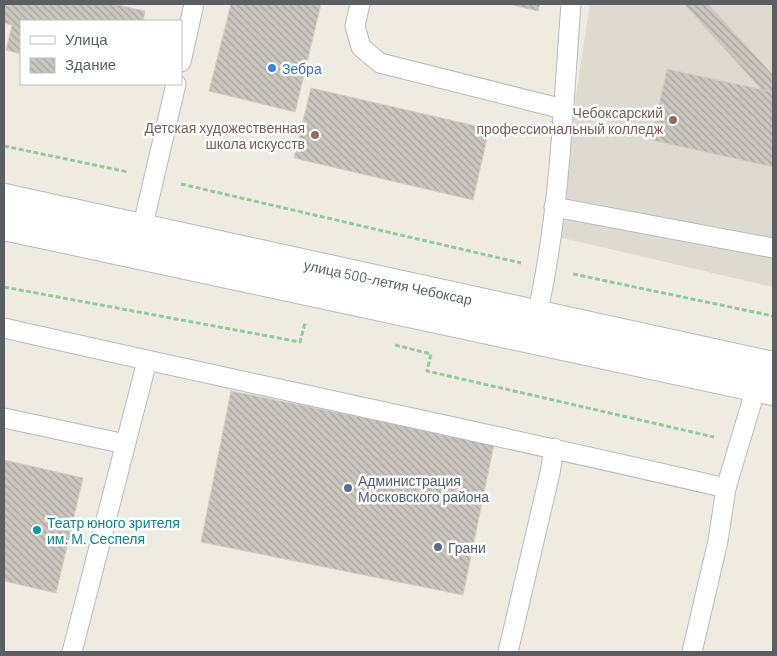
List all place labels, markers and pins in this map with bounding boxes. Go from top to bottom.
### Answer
place label: Зебра [282,60,322,77]
marker: Зебра [266,62,278,74]
place label: Чебоксарский профессиональный колледж [476,104,664,137]
marker: Чебоксарский профессиональный колледж [667,114,679,126]
place label: Детская художественная школа искусств [145,119,305,152]
marker: Детская художественная школа искусств [309,129,321,141]
place label: Администрация Московского района [358,472,489,505]
marker: Администрация Московского района [342,482,354,494]
place label: Театр юного зрителя им. М. Сеспеля [47,514,180,547]
marker: Театр юного зрителя им. М. Сеспеля [31,524,43,536]
place label: Грани [448,539,486,556]
marker: Грани [432,541,444,553]

